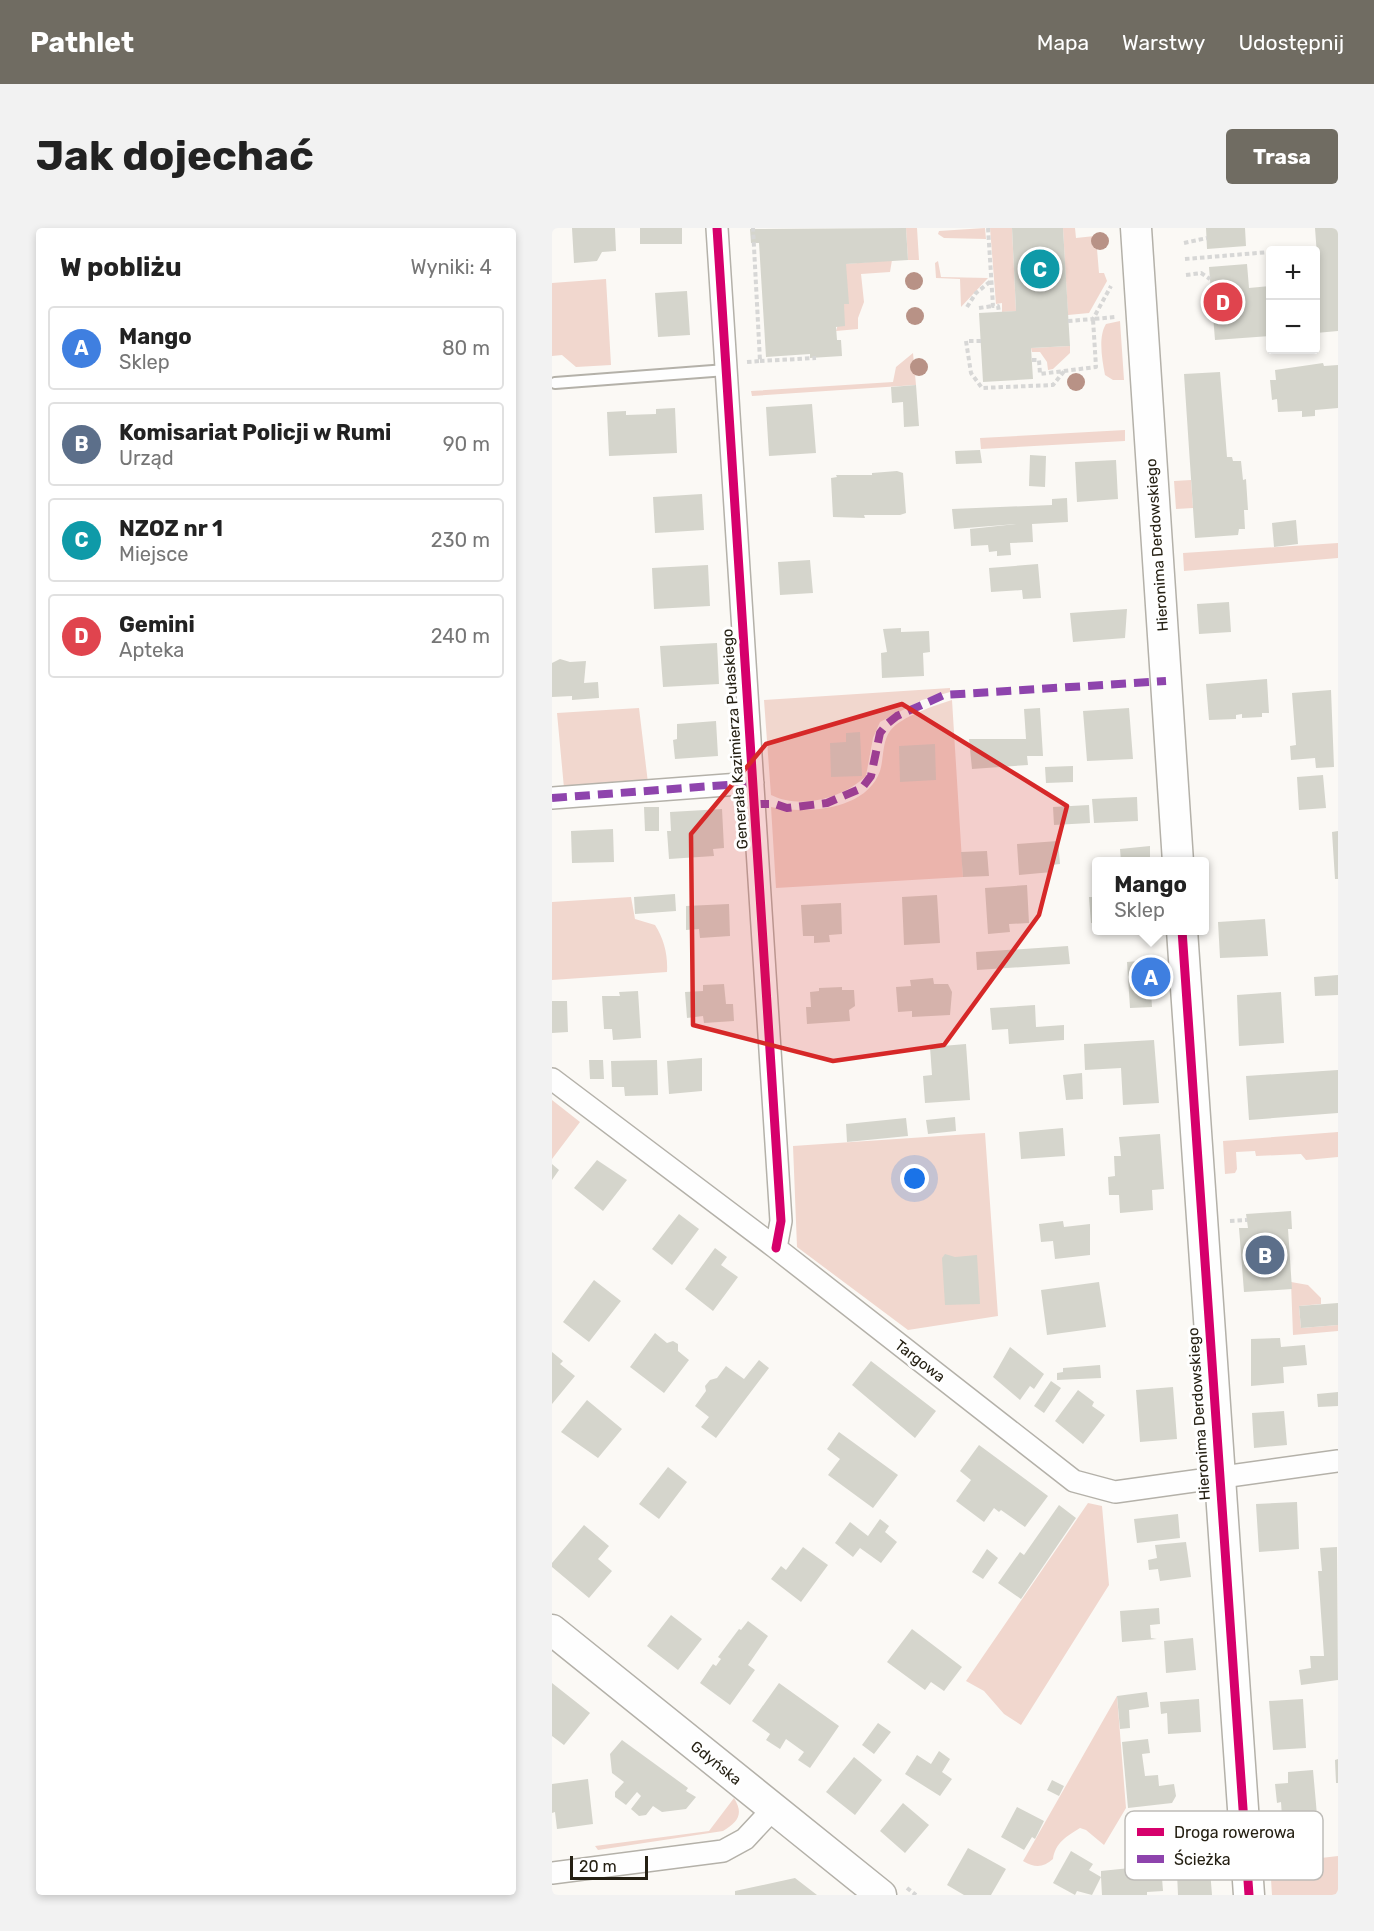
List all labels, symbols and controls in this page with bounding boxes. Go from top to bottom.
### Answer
text: Pathlet [30,26,134,59]
text: Mapa [1037,30,1089,55]
text: Warstwy [1122,30,1205,55]
text: Udostępnij [1238,30,1344,55]
button: Trasa [1226,129,1338,184]
text: Jak dojechać [36,131,314,181]
pin: C [1020,246,1060,291]
map controls [1266,246,1320,354]
button: + [1266,246,1320,300]
text: W pobliżu [60,252,182,283]
text: Wyniki: 4 [410,255,492,279]
pin: D [1204,280,1242,325]
button: − [1266,300,1320,354]
text: Mango [119,323,192,350]
text: A [74,336,89,360]
text: 80 m [442,336,490,360]
text: Sklep [119,350,170,374]
text: Komisariat Policji w Rumi [119,419,391,446]
text: B [74,432,89,456]
text: 90 m [443,432,490,456]
text: Urząd [119,446,174,470]
street label: Hieronima Derdowskiego [1142,458,1172,632]
text: NZOZ nr 1 [119,515,223,542]
text: C [74,528,89,552]
text: 230 m [431,528,490,552]
text: Miejsce [119,542,188,566]
text: Gemini [119,611,195,638]
text: D [74,624,89,648]
text: 240 m [431,624,490,648]
street label: Generała Kazimierza Pułaskiego [718,628,752,850]
text: Apteka [119,638,184,662]
popup [1092,857,1209,935]
text: Mango [1114,871,1187,898]
text: Sklep [1114,898,1165,922]
pin: A [1132,954,1170,999]
your location [900,1164,929,1193]
pin: B [1246,1232,1284,1278]
street label: Hieronima Derdowskiego [1184,1327,1214,1501]
street label: Targowa [891,1336,949,1386]
street label: Gdyńska [687,1737,745,1789]
legend [1125,1811,1323,1880]
text: Droga rowerowa [1174,1823,1295,1842]
text: Ścieżka [1174,1849,1231,1869]
scale bar [570,1853,648,1880]
text: 20 m [579,1857,617,1876]

